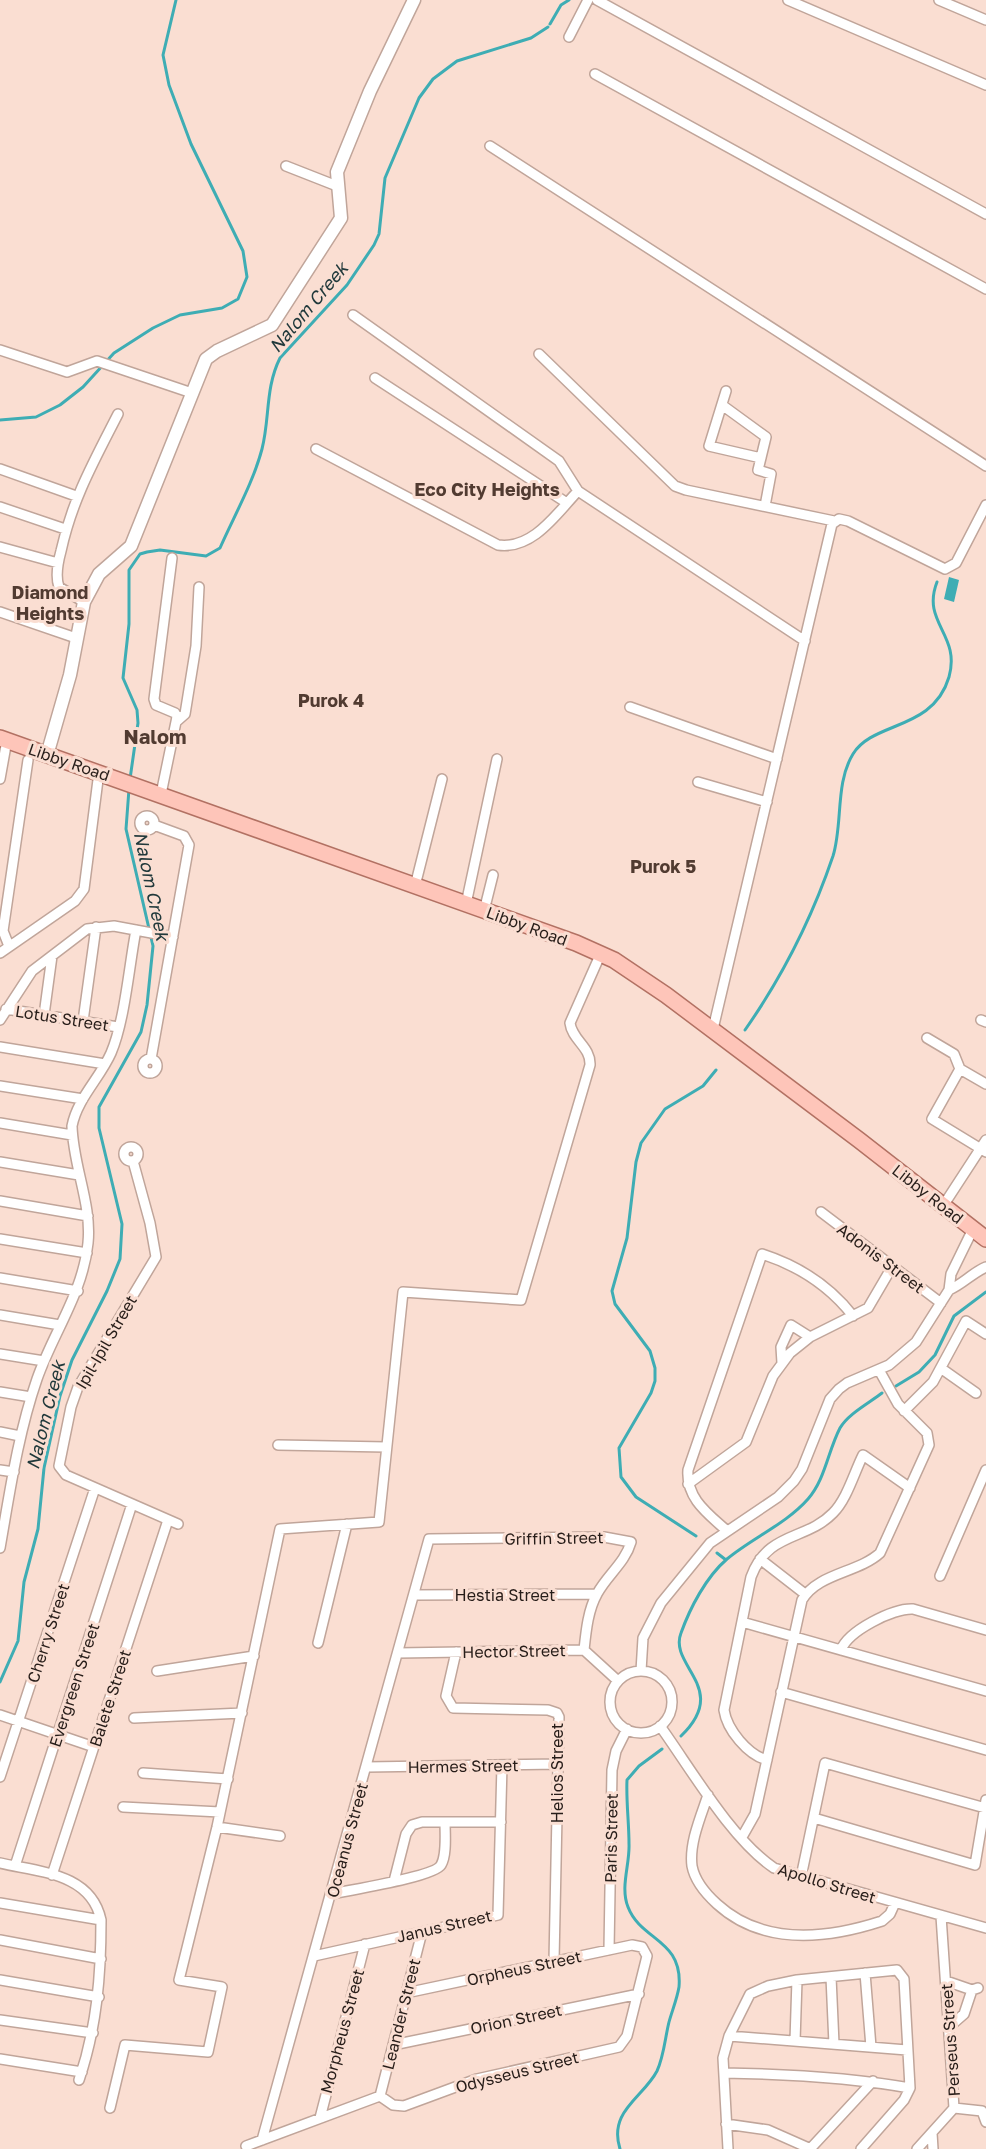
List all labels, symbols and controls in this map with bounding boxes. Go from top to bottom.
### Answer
water label: Nalom Creek [264,256,353,357]
district label: Eco City Heights [414,478,560,500]
district label: Diamond Heights [12,581,88,624]
district label: Purok 4 [298,689,364,711]
district label: Nalom [124,724,186,748]
street label: Libby Road [26,739,112,785]
water label: Nalom Creek [130,830,175,944]
district label: Purok 5 [630,855,696,877]
street label: Libby Road [484,902,570,950]
street label: Lotus Street [14,1001,110,1035]
street label: Libby Road [888,1160,968,1228]
street label: Adonis Street [833,1219,929,1297]
street label: Ipil-Ipil Street [71,1291,141,1393]
water label: Nalom Creek [21,1357,70,1471]
street label: Griffin Street [504,1527,604,1549]
street label: Cherry Street [23,1581,73,1685]
street label: Hestia Street [454,1585,556,1605]
street label: Evergreen Street [45,1620,103,1750]
street label: Hector Street [462,1640,566,1662]
street label: Balete Street [85,1647,135,1749]
street label: Helios Street [547,1723,567,1823]
street label: Hermes Street [407,1755,519,1777]
street label: Oceanus Street [322,1780,372,1900]
street label: Paris Street [600,1793,622,1883]
street label: Apollo Street [776,1859,878,1907]
street label: Janus Street [394,1905,494,1947]
street label: Orpheus Street [465,1946,583,1990]
street label: Leander Street [378,1956,424,2072]
street label: Morpheus Street [316,1967,368,2095]
street label: Perseus Street [936,1983,964,2097]
street label: Orion Street [468,2000,564,2038]
street label: Odysseus Street [453,2047,581,2097]

